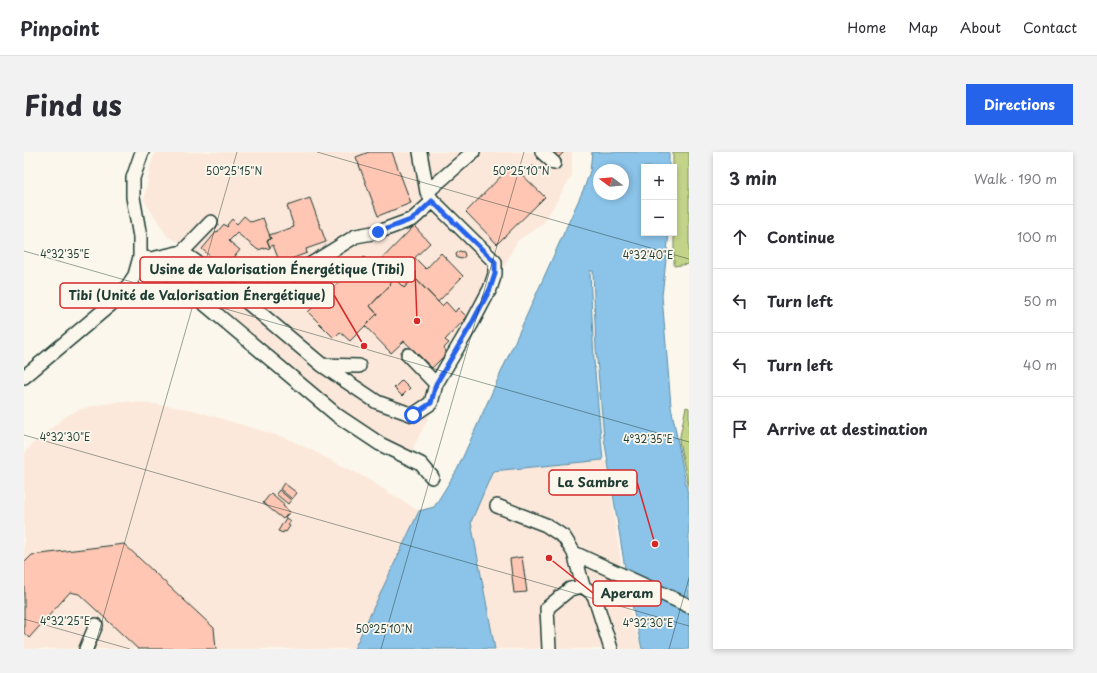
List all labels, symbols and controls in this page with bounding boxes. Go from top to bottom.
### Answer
text: Pinpoint [20,14,100,42]
text: Home [847,17,886,38]
text: Map [908,17,938,38]
text: About [960,17,1001,38]
text: Contact [1023,17,1077,38]
text: Find us [24,83,122,126]
button: Directions [966,84,1073,125]
text: 50°25'15"N [206,163,262,178]
text: 50°25'10"N [492,163,550,178]
north arrow [593,164,629,200]
map controls [641,164,677,236]
button: + [641,164,677,200]
text: 3 min [729,165,777,191]
text: Walk · 190 m [974,169,1057,188]
button: − [641,200,677,236]
route end [369,223,387,241]
text: Continue [767,225,835,248]
icon: ahead [729,226,751,248]
text: 100 m [1017,227,1057,246]
text: 4°32'35"E [40,246,90,261]
text: 4°32'40"E [623,247,673,262]
callout: Usine de Valorisation Énergétique (Tibi) [140,257,415,282]
text: Usine de Valorisation Énergétique (Tibi) [149,259,405,278]
callout: Tibi (Unité de Valorisation Énergétique) [60,283,334,308]
text: Tibi (Unité de Valorisation Énergétique) [68,285,326,304]
text: Turn left [767,289,833,312]
icon: left [729,290,751,312]
text: 50 m [1023,291,1057,310]
text: Turn left [767,353,833,376]
icon: left [729,354,751,376]
text: 40 m [1023,355,1057,374]
route start [404,406,422,424]
text: Arrive at destination [767,417,928,440]
icon: arrive [729,418,751,440]
text: 4°32'30"E [40,429,90,444]
text: 4°32'35"E [623,431,673,446]
callout: La Sambre [549,470,637,495]
text: La Sambre [557,472,629,491]
callout: Aperam [593,581,661,606]
text: Aperam [601,583,653,602]
text: 4°32'25"E [40,613,90,628]
text: 4°32'30"E [623,615,673,630]
text: 50°25'10"N [355,621,413,636]

